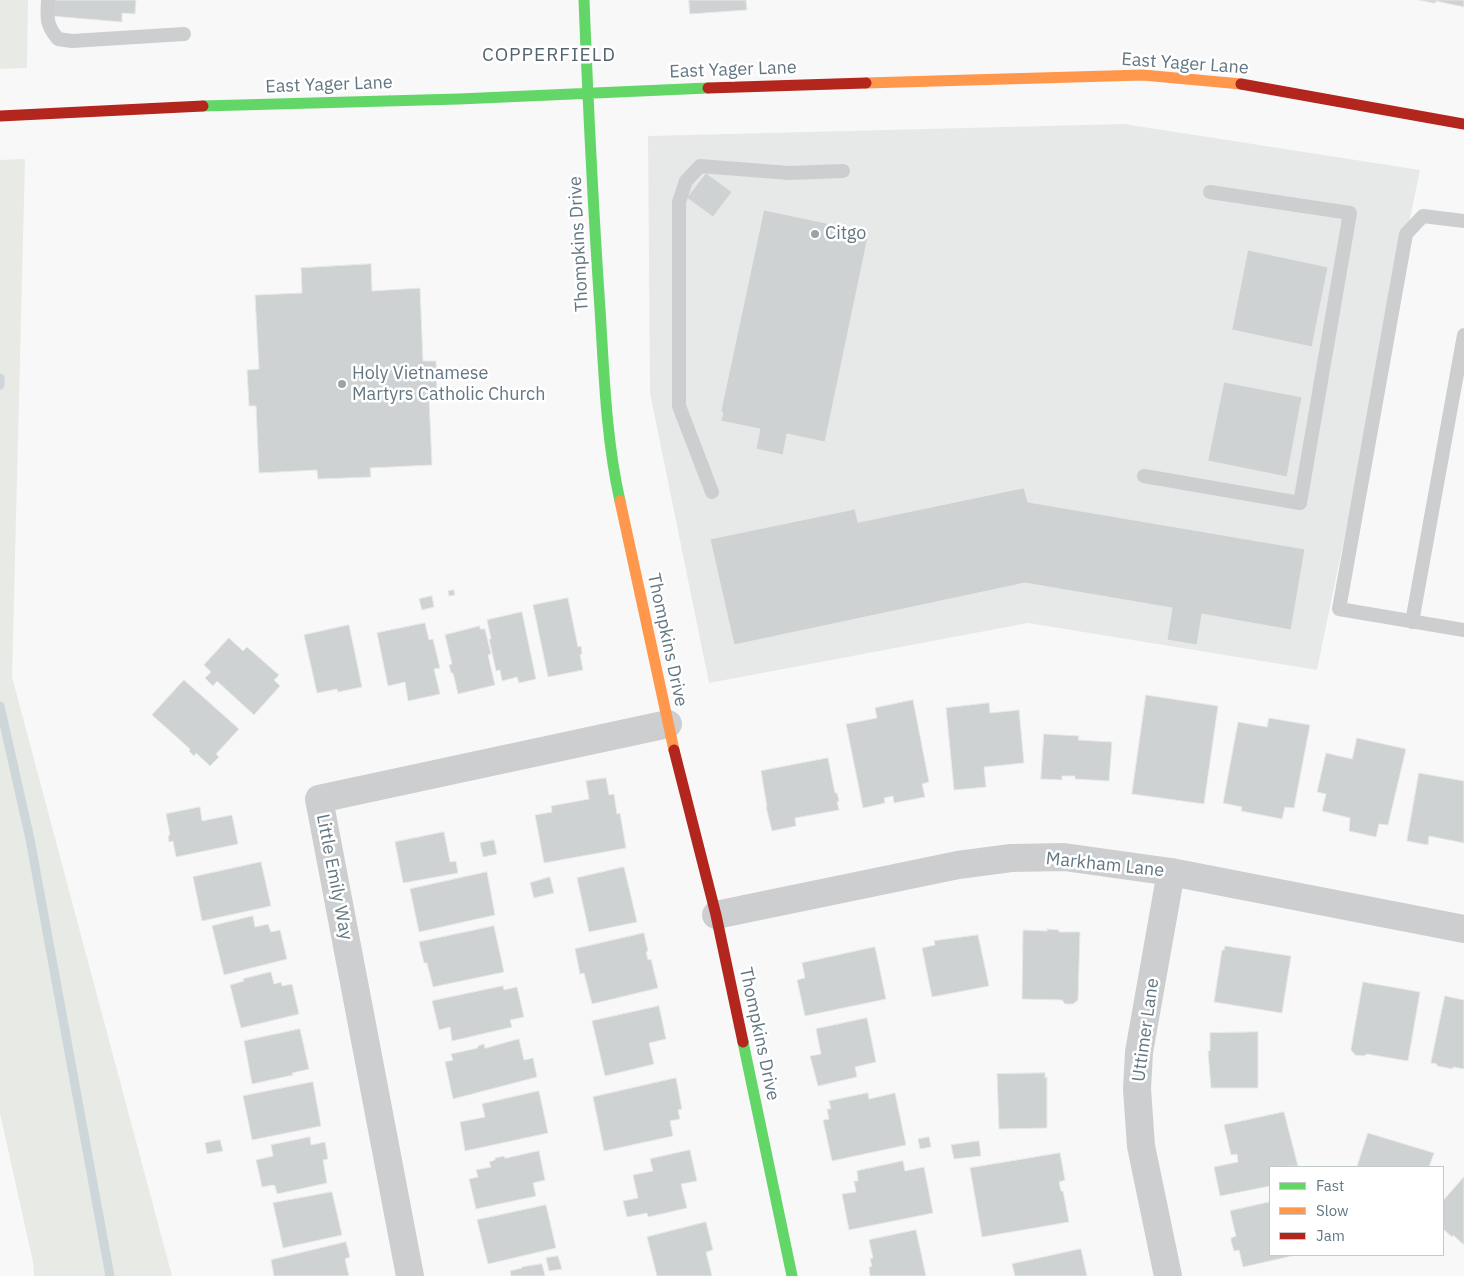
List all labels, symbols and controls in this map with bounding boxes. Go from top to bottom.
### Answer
district label: COPPERFIELD [481,45,617,67]
street label: East Yager Lane [1121,49,1249,79]
street label: East Yager Lane [669,57,797,83]
street label: East Yager Lane [265,72,393,98]
street label: Thompkins Drive [565,176,593,312]
place label: Citgo [825,223,866,245]
marker: Citgo [809,228,821,240]
place label: Holy Vietnamese Martyrs Catholic Church [352,363,545,406]
marker: Holy Vietnamese Martyrs Catholic Church [336,378,348,390]
street label: Thompkins Drive [642,571,692,709]
street label: Little Emily Way [311,812,357,942]
street label: Markham Lane [1045,848,1165,882]
street label: Thompkins Drive [734,965,784,1103]
street label: Uttimer Lane [1128,977,1164,1083]
legend [1269,1166,1444,1256]
text: Fast [1316,1176,1344,1195]
text: Slow [1316,1201,1349,1220]
text: Jam [1316,1226,1345,1245]

